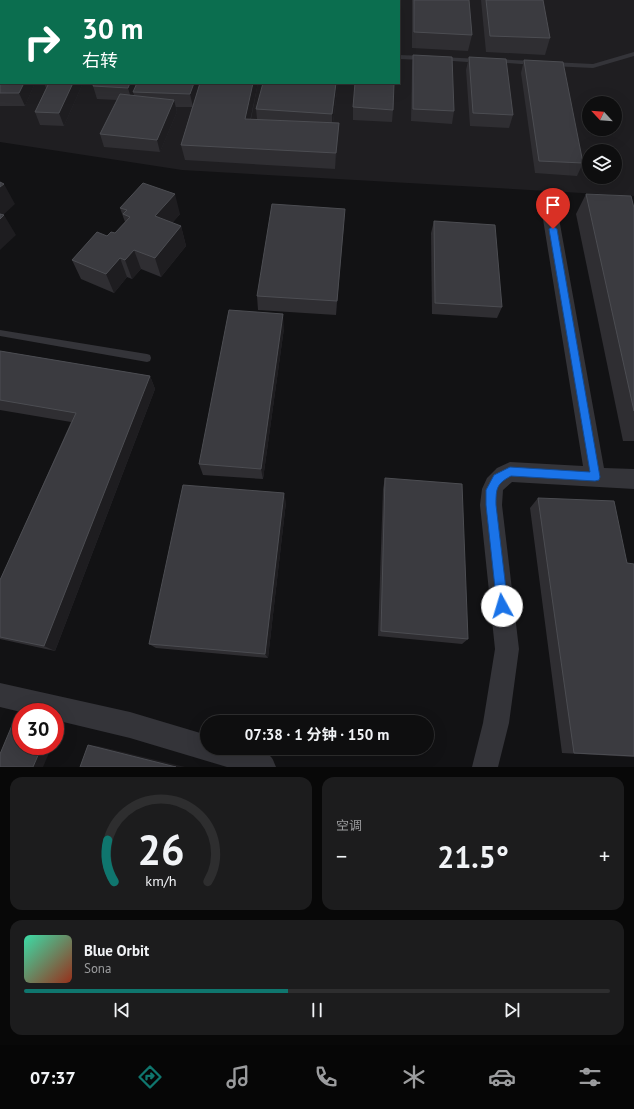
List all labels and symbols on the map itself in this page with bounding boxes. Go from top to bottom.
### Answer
north arrow [582,96,622,136]
pin [536,188,570,229]
position arrow [481,585,523,627]
speed limit sign: 30 [12,703,64,755]

